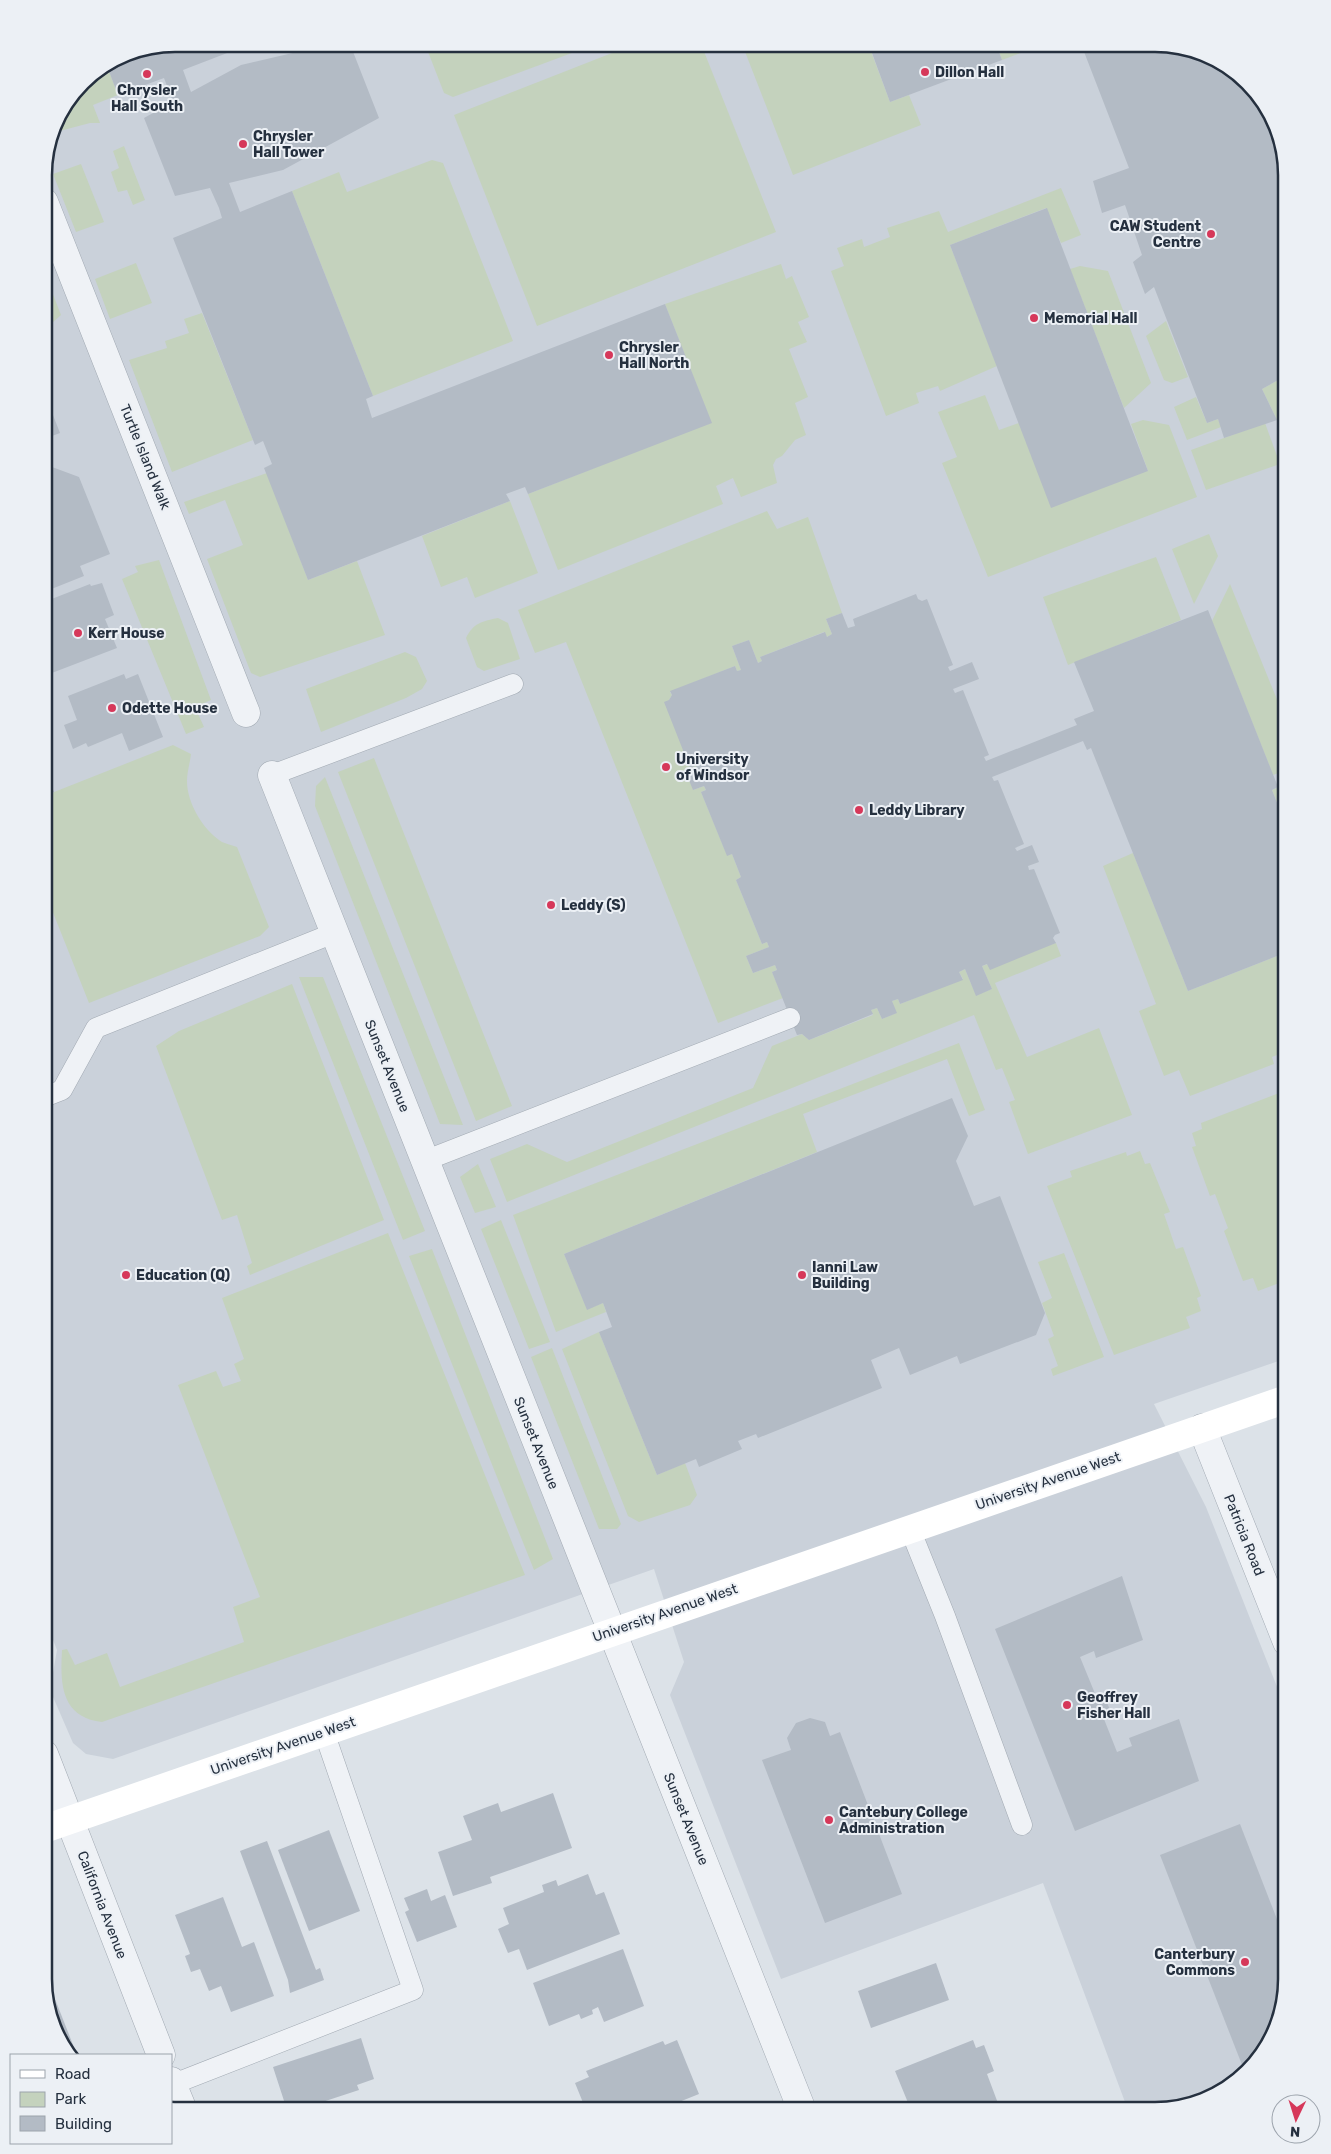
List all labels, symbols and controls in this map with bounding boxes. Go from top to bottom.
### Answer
place label: Dillon Hall [935,64,1004,81]
marker: Dillon Hall [919,66,931,78]
marker: Chrysler Hall South [141,68,153,80]
place label: Chrysler Hall South [111,82,183,115]
place label: Chrysler Hall Tower [253,128,325,161]
marker: Chrysler Hall Tower [237,138,249,150]
place label: CAW Student Centre [1110,218,1201,251]
marker: CAW Student Centre [1205,228,1217,240]
place label: Memorial Hall [1044,310,1138,327]
marker: Memorial Hall [1028,312,1040,324]
place label: Chrysler Hall North [619,339,689,372]
marker: Chrysler Hall North [603,349,615,361]
street label: Turtle Island Walk [116,402,174,513]
place label: Kerr House [88,625,165,642]
marker: Kerr House [72,627,84,639]
place label: Odette House [122,700,218,717]
marker: Odette House [106,702,118,714]
place label: University of Windsor [676,751,750,784]
marker: University of Windsor [660,761,672,773]
place label: Leddy Library [869,802,965,819]
marker: Leddy Library [853,804,865,816]
place label: Leddy (S) [561,897,626,914]
marker: Leddy (S) [545,899,557,911]
street label: Sunset Avenue [361,1017,413,1115]
place label: Ianni Law Building [812,1259,878,1292]
place label: Education (Q) [136,1267,230,1284]
marker: Education (Q) [120,1269,132,1281]
marker: Ianni Law Building [796,1269,808,1281]
street label: Sunset Avenue [510,1394,562,1492]
street label: University Avenue West [973,1448,1123,1514]
street label: Patricia Road [1220,1492,1268,1578]
street label: University Avenue West [590,1580,740,1646]
place label: Geoffrey Fisher Hall [1077,1689,1151,1722]
marker: Geoffrey Fisher Hall [1061,1699,1073,1711]
street label: University Avenue West [208,1713,358,1779]
street label: Sunset Avenue [660,1770,712,1868]
place label: Cantebury College Administration [839,1804,968,1837]
marker: Cantebury College Administration [823,1814,835,1826]
street label: California Avenue [74,1849,130,1961]
place label: Canterbury Commons [1154,1946,1236,1979]
marker: Canterbury Commons [1239,1956,1251,1968]
legend [10,2054,172,2144]
text: Road [55,2065,91,2083]
text: Park [55,2090,86,2108]
north arrow [1271,2094,1321,2144]
text: Building [55,2115,112,2133]
text: N [1290,2123,1301,2140]

